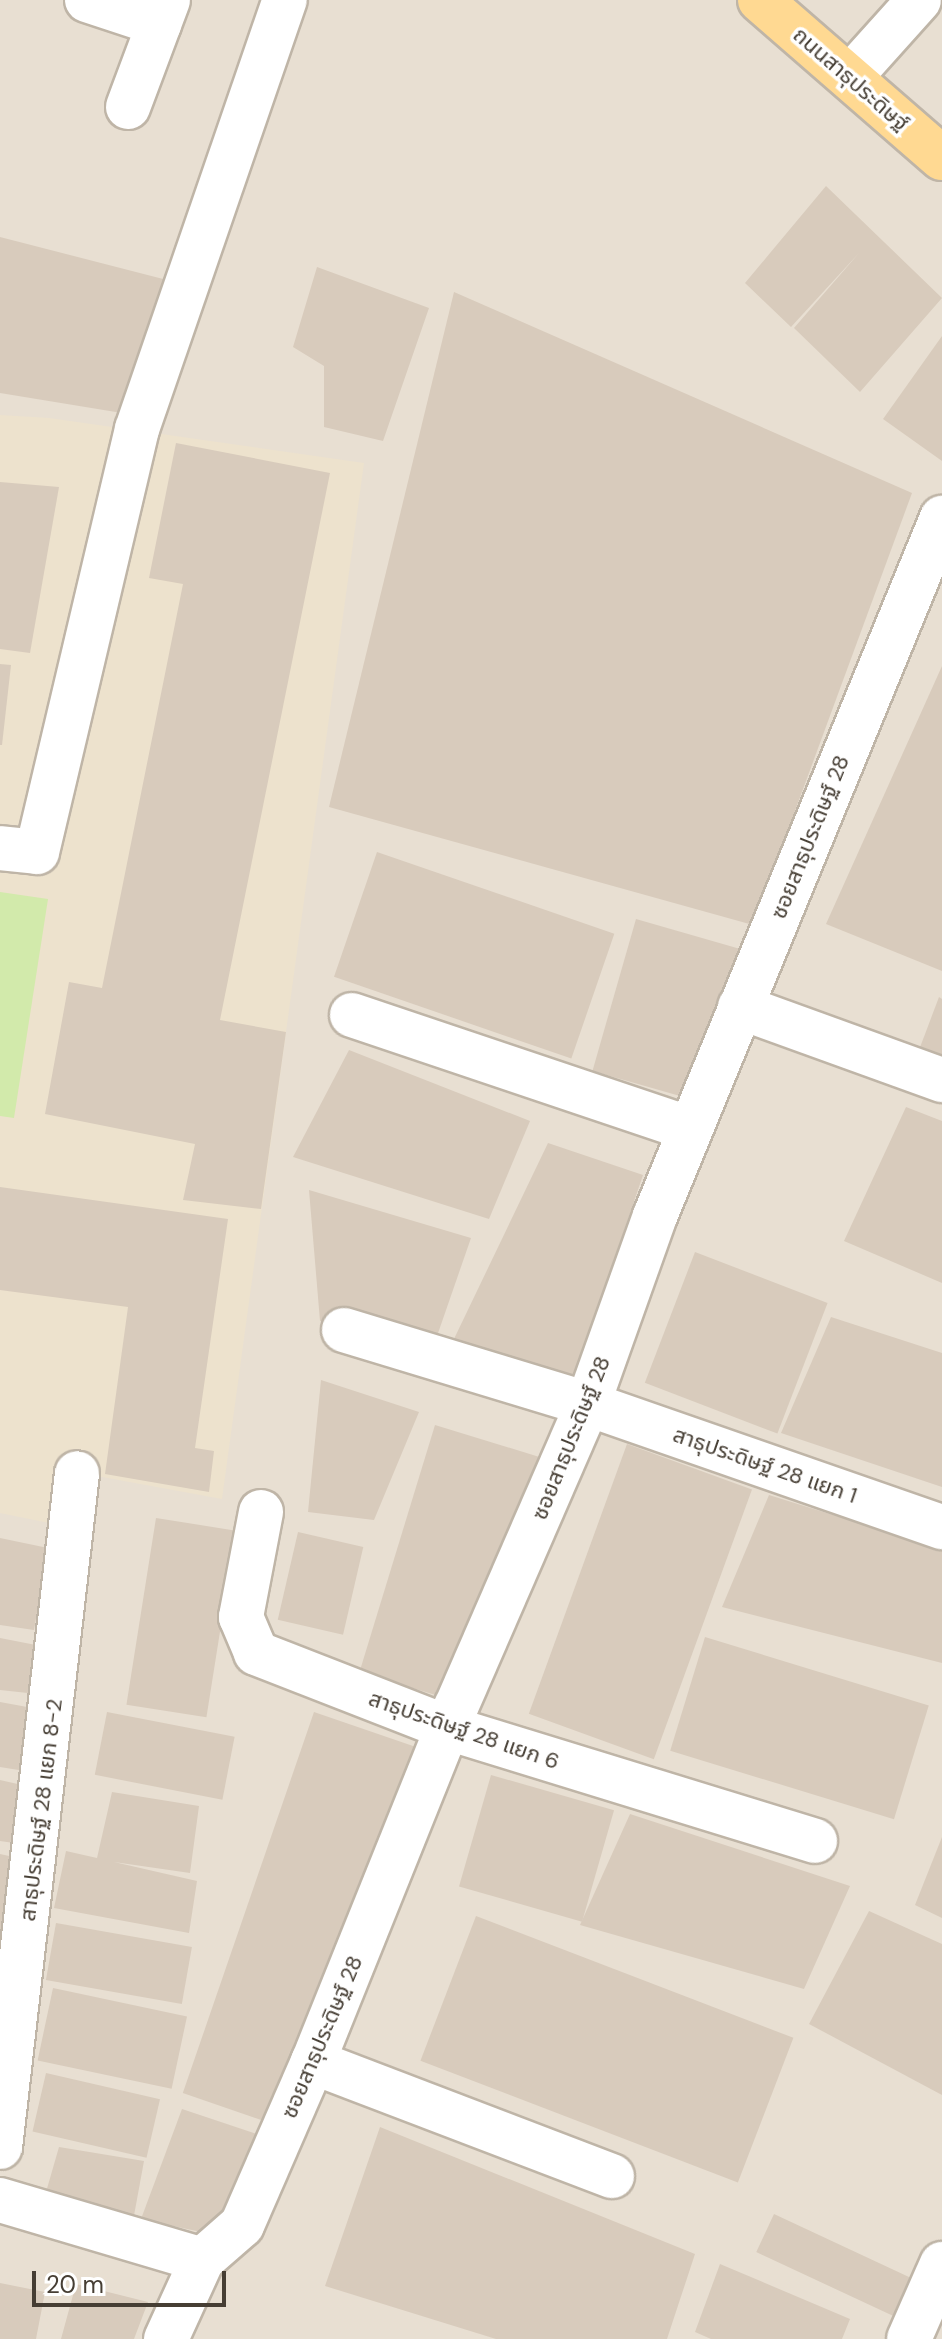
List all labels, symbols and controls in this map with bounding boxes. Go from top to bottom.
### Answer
street label: ถนนสาธุประดิษฐ์ [788,22,914,136]
street label: ซอยสาธุประดิษฐ์ 28 [765,751,855,923]
street label: ซอยสาธุประดิษฐ์ 28 [526,1352,616,1524]
street label: สาธุประดิษฐ์ 28 แยก 1 [670,1421,860,1509]
street label: สาธุประดิษฐ์ 28 แยก 6 [365,1685,563,1775]
street label: สาธุประดิษฐ์ 28 แยก 8-2 [14,1697,68,1923]
street label: ซอยสาธุประดิษฐ์ 28 [276,1952,368,2122]
scale bar [36,2255,230,2305]
text: 20 m [46,2269,104,2300]

